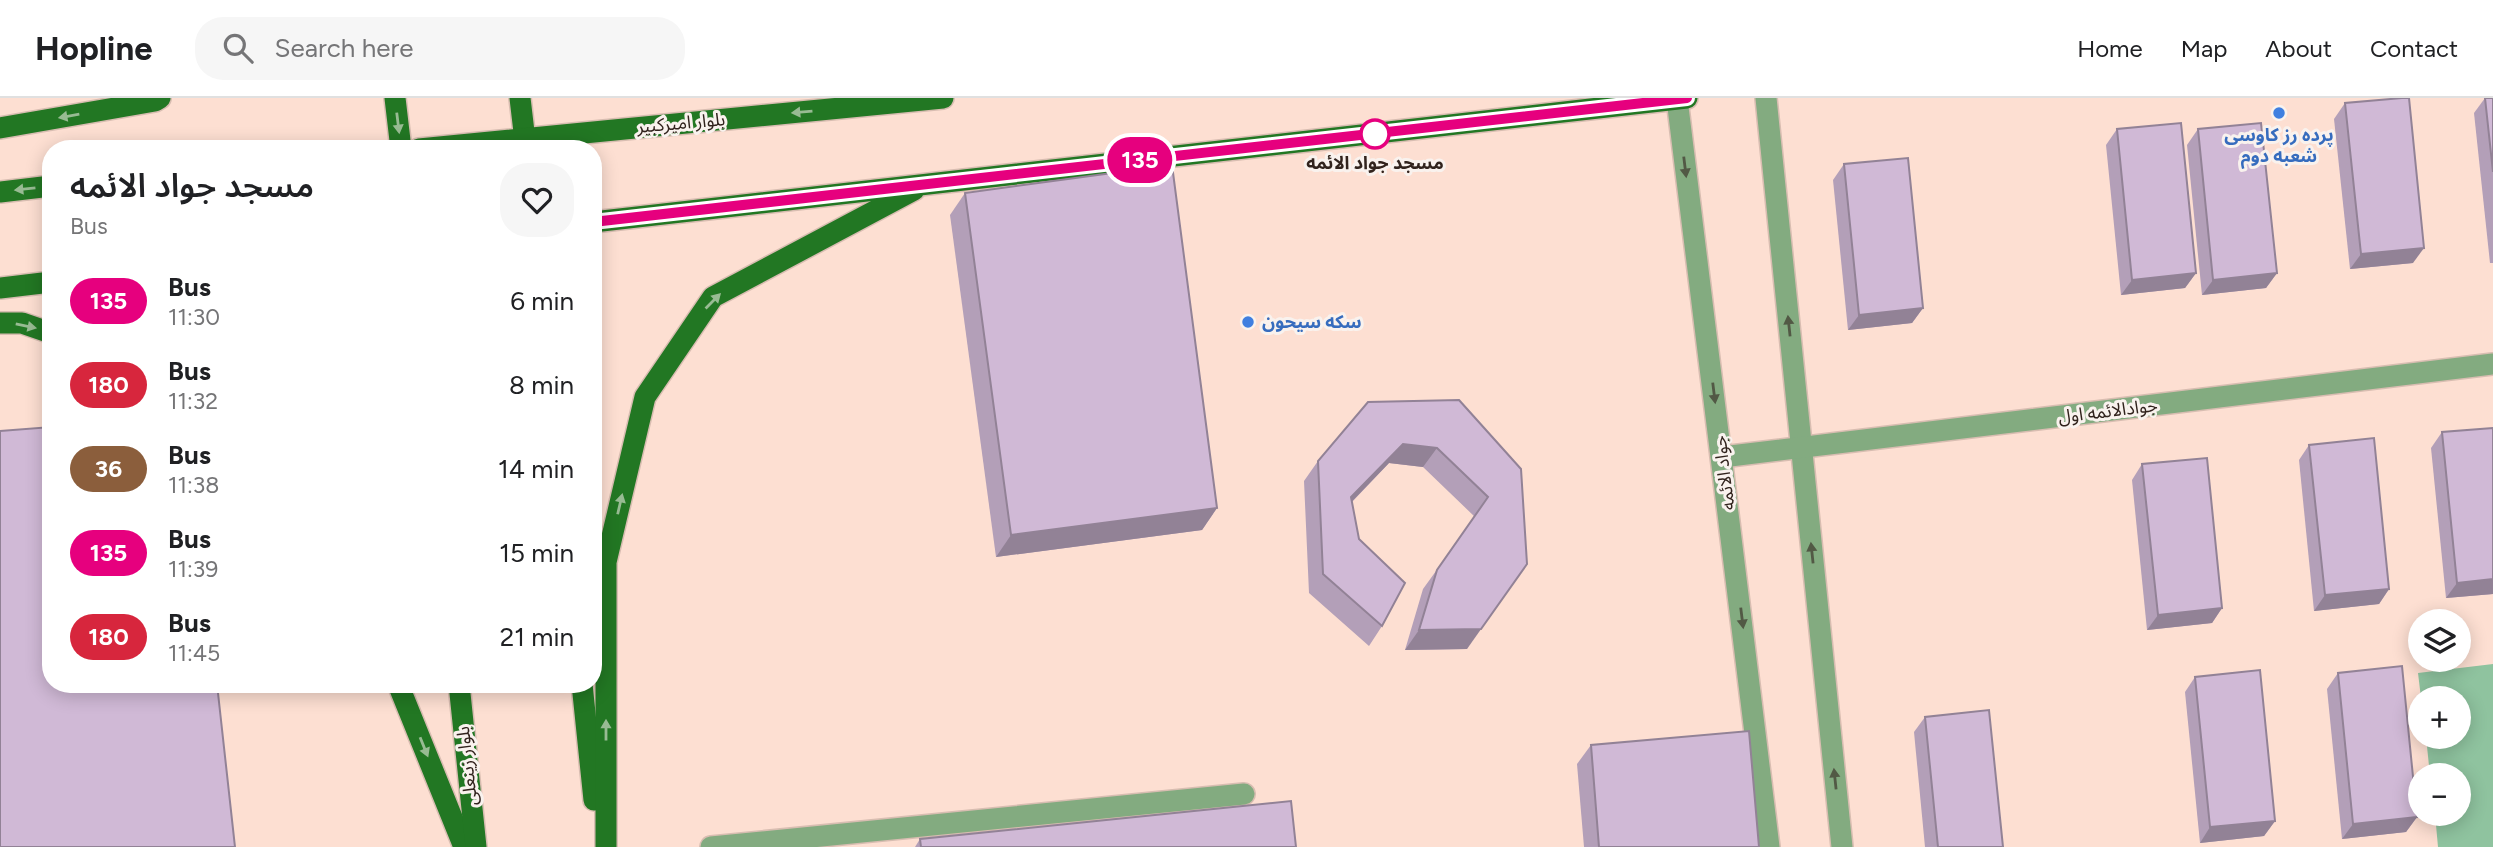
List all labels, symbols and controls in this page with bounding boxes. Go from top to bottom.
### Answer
search box [195,17,685,80]
text: Hopline [35,29,153,68]
icon: search [219,29,257,67]
text: Search here [275,32,413,64]
text: Home [2077,34,2143,63]
text: Map [2181,34,2227,63]
text: About [2265,34,2332,63]
text: Contact [2370,34,2458,63]
marker: پرده رز کاوسی شعبه دوم [2271,105,2287,121]
one-way arrow [791,107,813,118]
street label: بلوار امیرکبیر [635,108,726,138]
one-way arrow [58,111,80,122]
one-way arrow [393,113,404,135]
marker: مسجد جواد الائمه [1360,119,1390,149]
place label: پرده رز کاوسی شعبه دوم [2224,124,2334,169]
line badge: 135 [1100,137,1180,183]
text: 135 [1121,145,1159,174]
place label: مسجد جواد الائمه [1306,152,1444,174]
one-way arrow [1680,156,1691,178]
button: heart [500,163,574,237]
text: مسجد جواد الائمه [70,166,314,205]
one-way arrow [14,184,36,195]
text: Bus [70,212,108,240]
text: Bus [168,271,211,303]
text: 6 min [510,285,574,317]
text: 135 [90,286,127,315]
one-way arrow [704,293,721,310]
text: 11:30 [168,303,220,331]
place label: سکه سیحون [1262,311,1362,333]
marker: سکه سیحون [1240,314,1256,330]
one-way arrow [1784,315,1795,337]
one-way arrow [15,320,37,331]
text: Bus [168,355,211,387]
text: 8 min [509,369,574,401]
text: 180 [88,370,129,399]
one-way arrow [1709,382,1720,404]
text: 11:32 [168,387,218,415]
street label: جوادالائمه اول [2057,394,2159,428]
street label: جواد الائمه [1709,434,1739,512]
text: Bus [168,439,211,471]
text: 14 min [498,453,574,485]
text: 36 [95,454,122,483]
text: 11:38 [168,471,219,499]
one-way arrow [615,493,626,515]
text: Bus [168,523,211,555]
text: 15 min [499,537,574,569]
text: 135 [90,538,127,567]
one-way arrow [1806,542,1817,564]
text: 11:39 [168,555,218,583]
text: Bus [168,607,211,639]
one-way arrow [1736,608,1747,630]
map controls [2408,609,2471,826]
button: layers [2408,609,2471,672]
text: 21 min [500,621,574,653]
text: 180 [88,622,129,651]
text: 11:45 [168,639,220,667]
button: + [2408,686,2471,749]
one-way arrow [600,719,612,741]
street label: بلوار زینعلی [452,725,482,807]
one-way arrow [418,737,429,758]
button: − [2408,763,2471,826]
one-way arrow [1829,768,1840,790]

